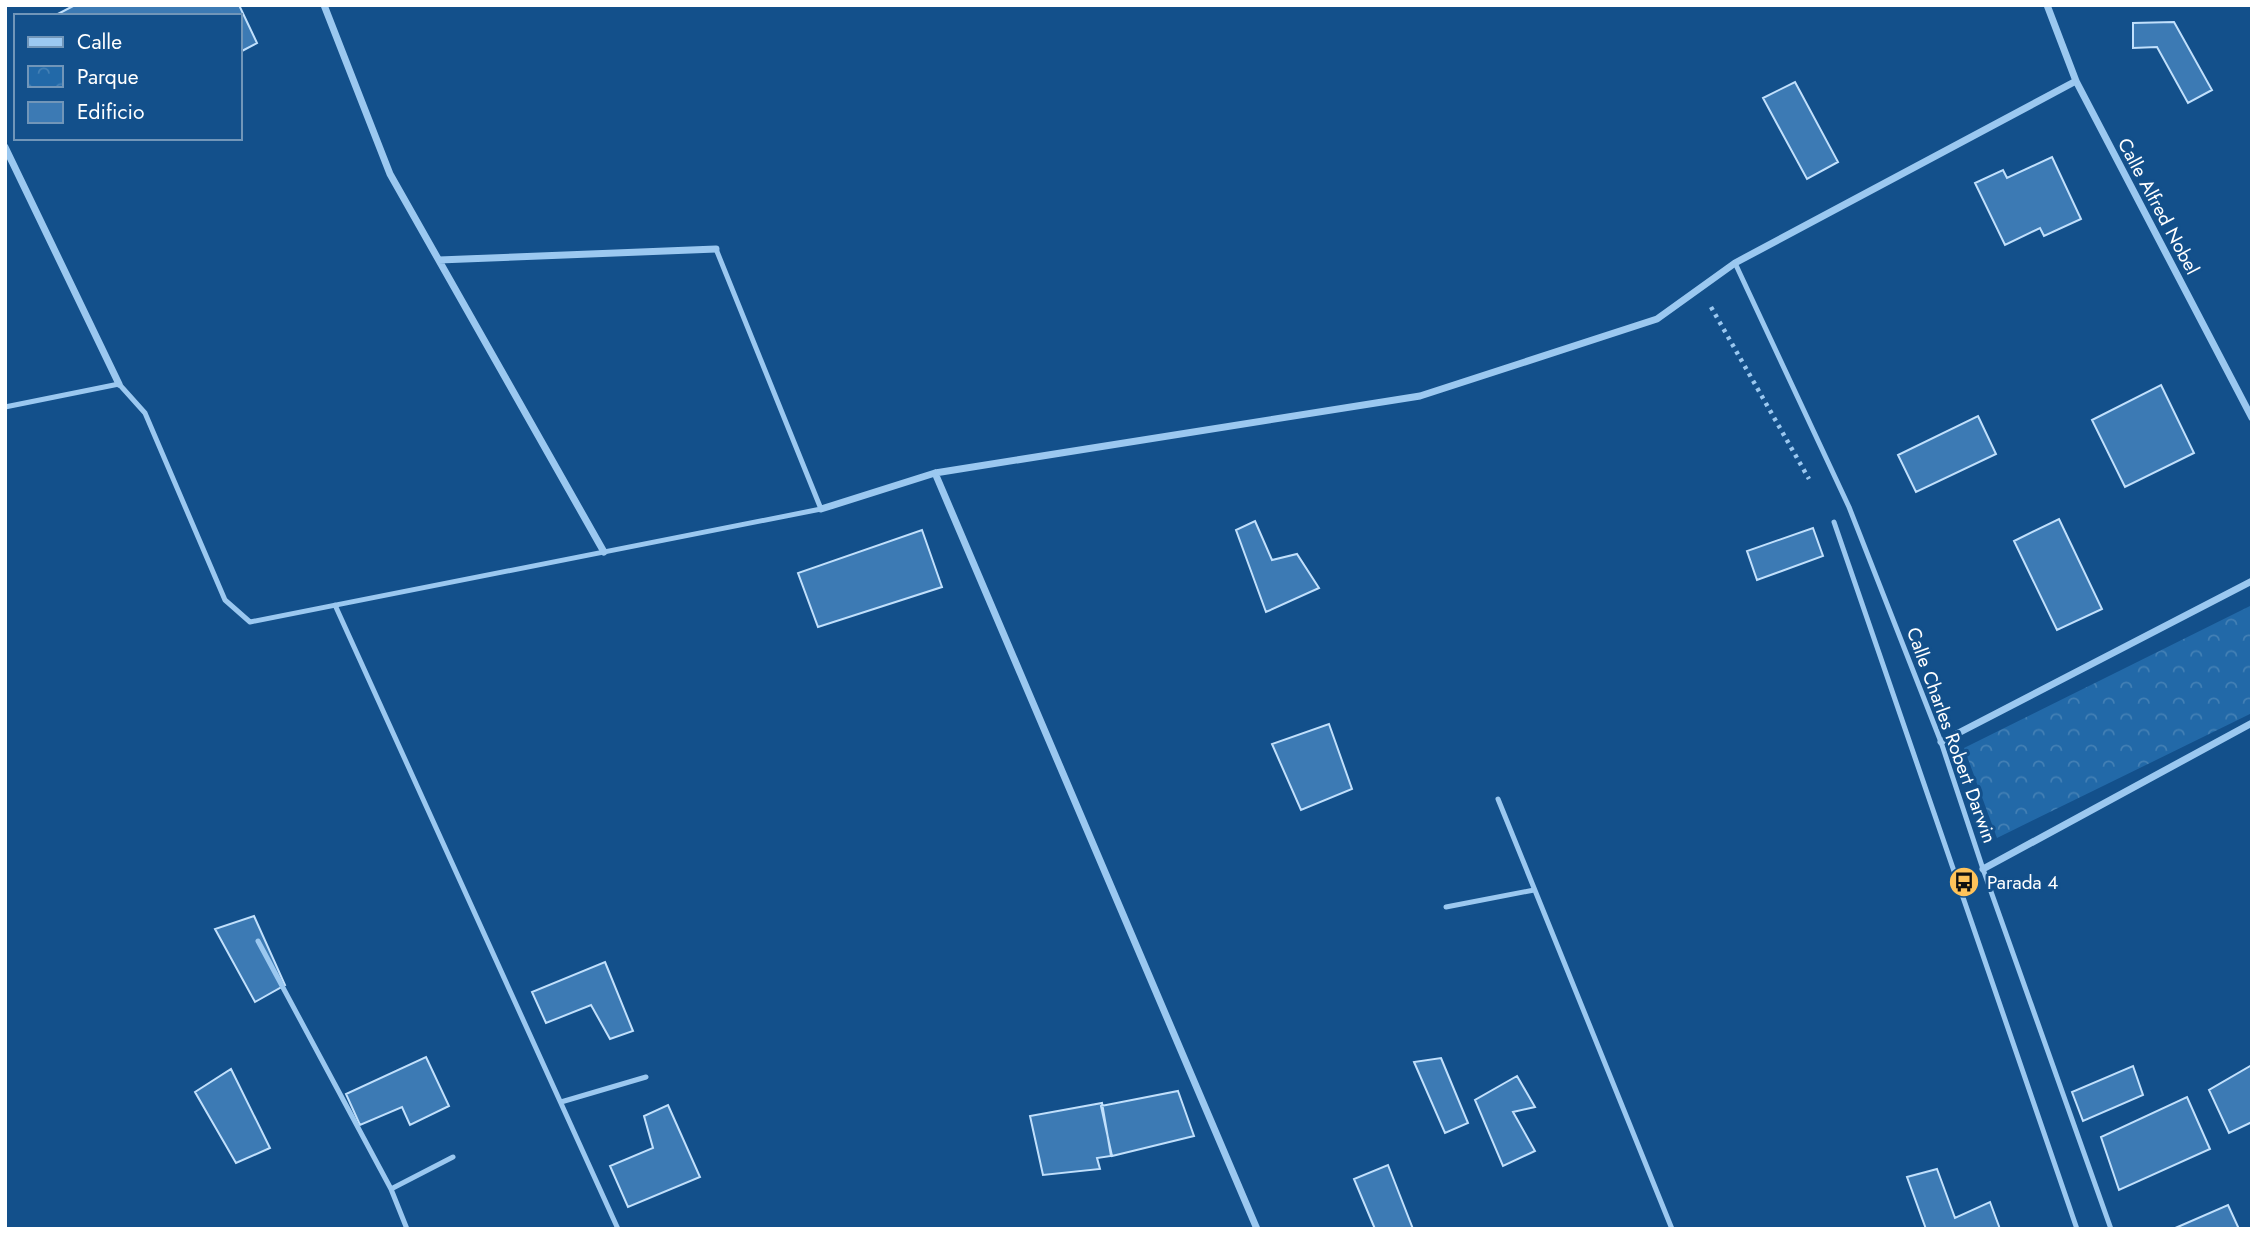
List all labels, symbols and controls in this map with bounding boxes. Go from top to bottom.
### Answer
legend [14,14,242,140]
text: Calle [77,27,122,57]
text: Parque [77,62,139,92]
text: Edificio [77,97,144,127]
street label: Calle Alfred Nobel [2111,133,2206,279]
street label: Calle Charles Robert Darwin [1900,623,2003,847]
bus stop icon: Parada 4 [1947,865,1981,899]
place label: Parada 4 [1987,869,2058,896]

